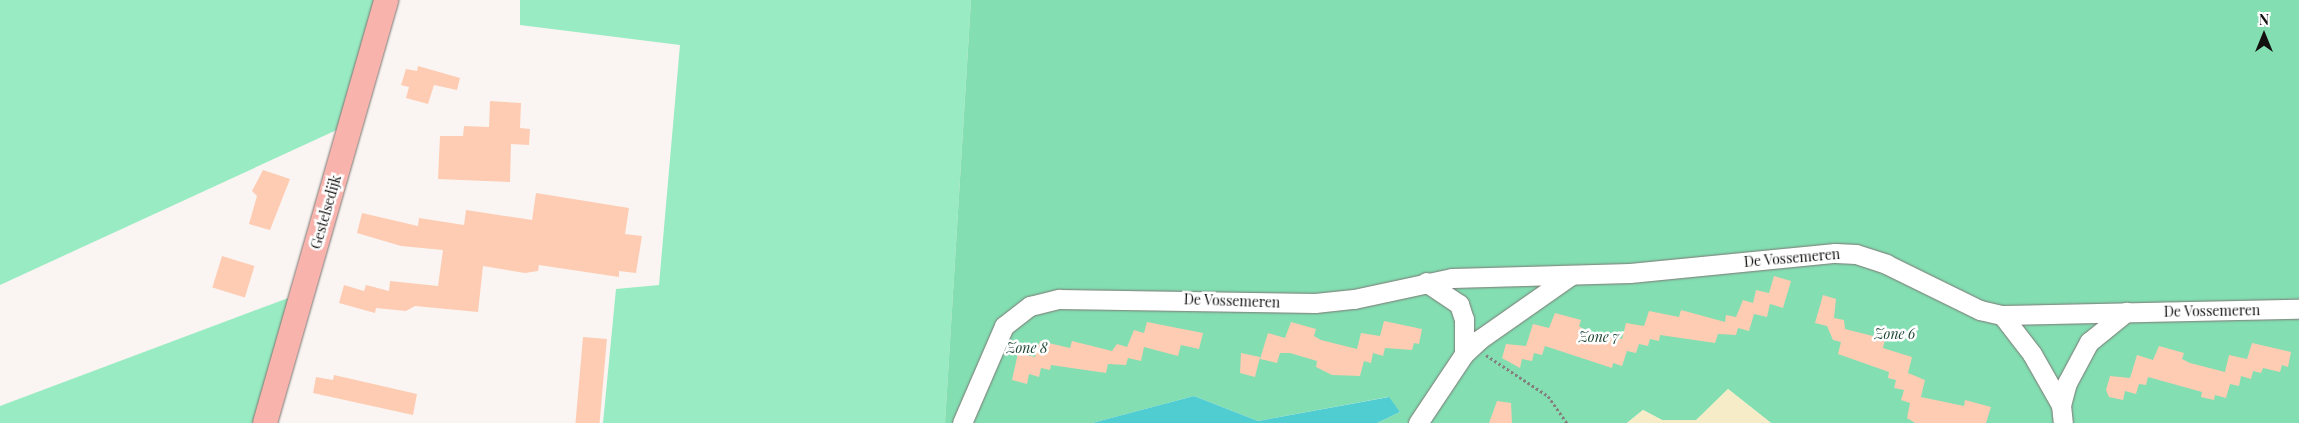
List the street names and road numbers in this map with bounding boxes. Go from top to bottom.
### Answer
street label: Gestelsedijk [307,173,345,251]
street label: De Vossemeren [1743,245,1841,271]
street label: De Vossemeren [1183,291,1281,311]
street label: De Vossemeren [2163,302,2261,320]

